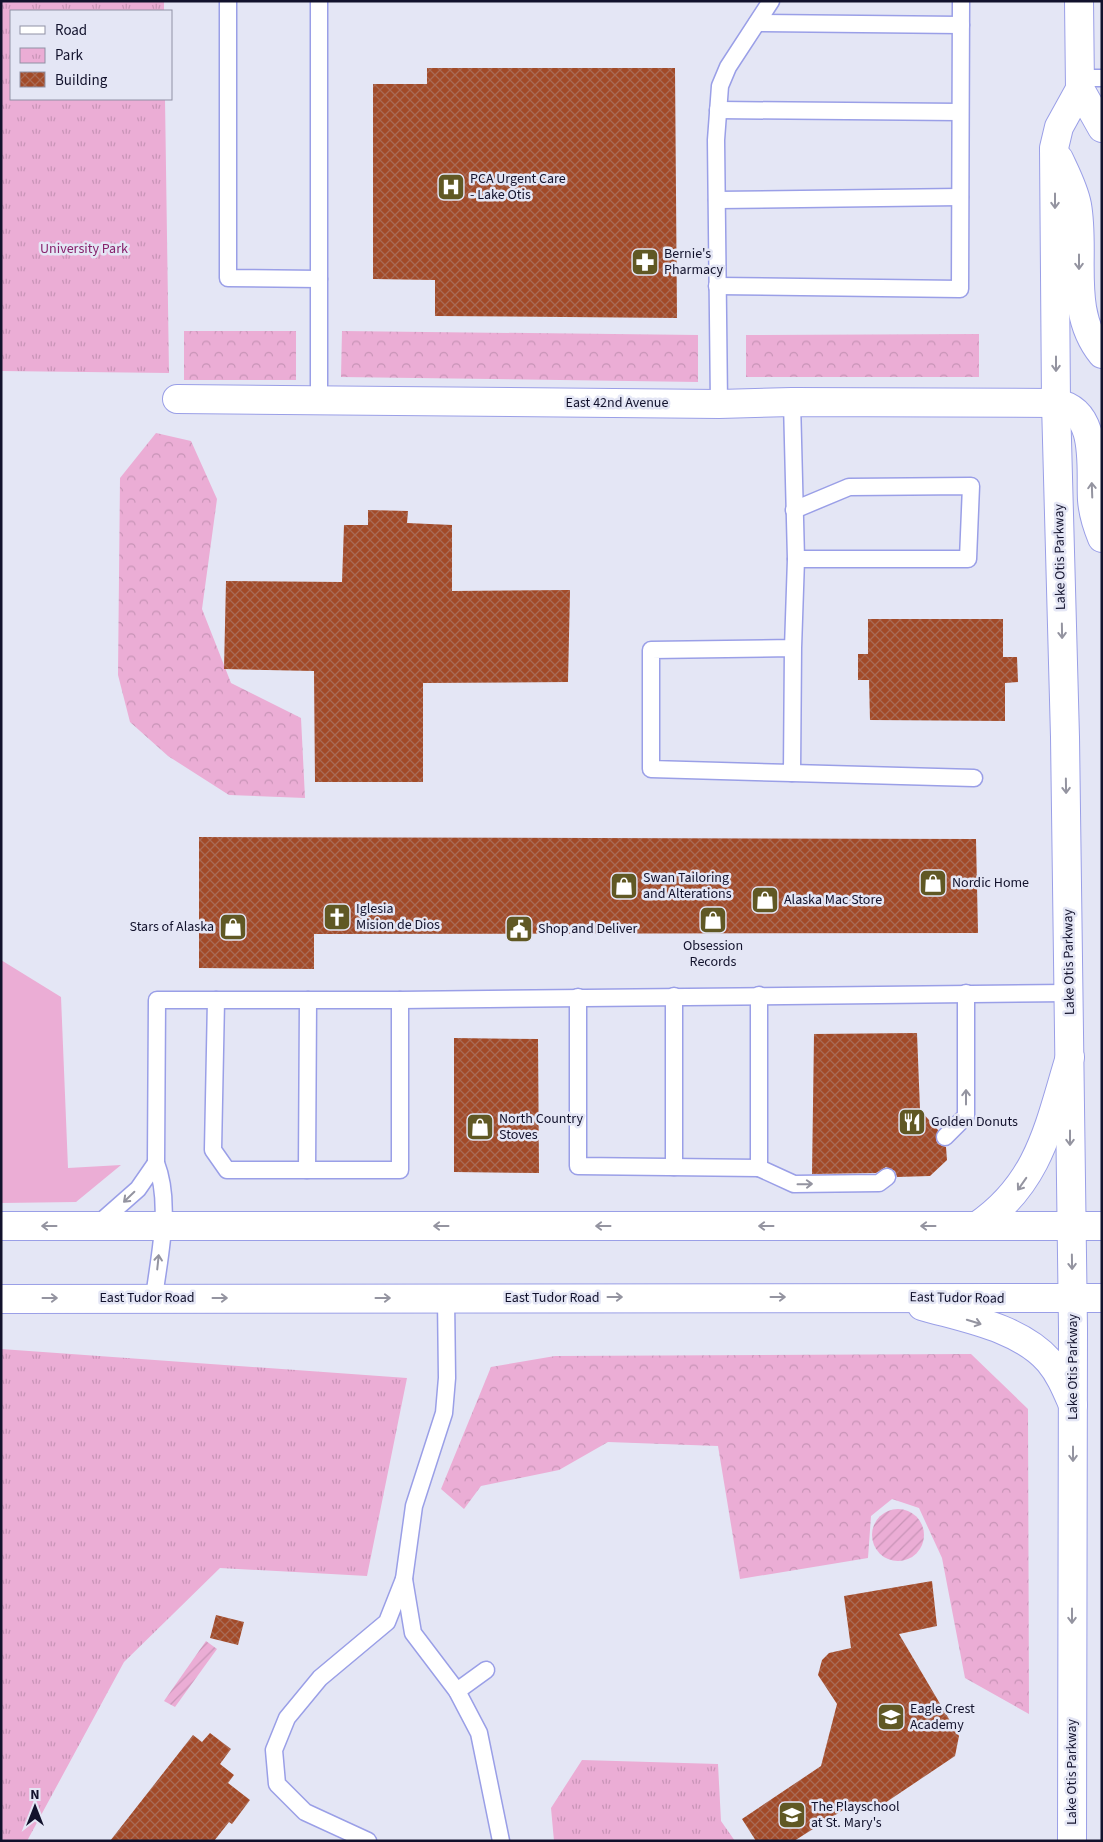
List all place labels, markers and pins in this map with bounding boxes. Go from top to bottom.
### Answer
place label: PCA Urgent Care - Lake Otis [470,169,566,205]
hospital icon: PCA Urgent Care - Lake Otis [436,172,466,202]
place label: Bernie's Pharmacy [664,244,724,280]
pharmacy icon: Bernie's Pharmacy [630,247,660,277]
place label: Swan Tailoring and Alterations [643,868,732,904]
shop icon: Nordic Home [918,868,948,898]
shop icon: Swan Tailoring and Alterations [609,871,639,901]
place label: Nordic Home [952,873,1029,893]
shop icon: Alaska Mac Store [750,885,780,915]
place label: Alaska Mac Store [784,890,882,910]
place label: Iglesia Mision de Dios [356,899,440,935]
church icon: Iglesia Mision de Dios [322,902,352,932]
shop icon: Obsession Records [698,905,728,935]
shop icon: Stars of Alaska [218,912,248,942]
public building icon: Shop and Deliver [504,914,534,944]
place label: Stars of Alaska [130,917,214,937]
place label: Shop and Deliver [538,919,638,939]
place label: Obsession Records [683,936,743,972]
restaurant icon: Golden Donuts [897,1107,927,1137]
place label: North Country Stoves [499,1109,583,1145]
shop icon: North Country Stoves [465,1112,495,1142]
place label: Golden Donuts [931,1112,1018,1132]
place label: Eagle Crest Academy [910,1699,975,1735]
school or university icon: Eagle Crest Academy [876,1702,906,1732]
place label: The Playschool at St. Mary's [811,1797,900,1833]
school or university icon: The Playschool at St. Mary's [777,1800,807,1830]

